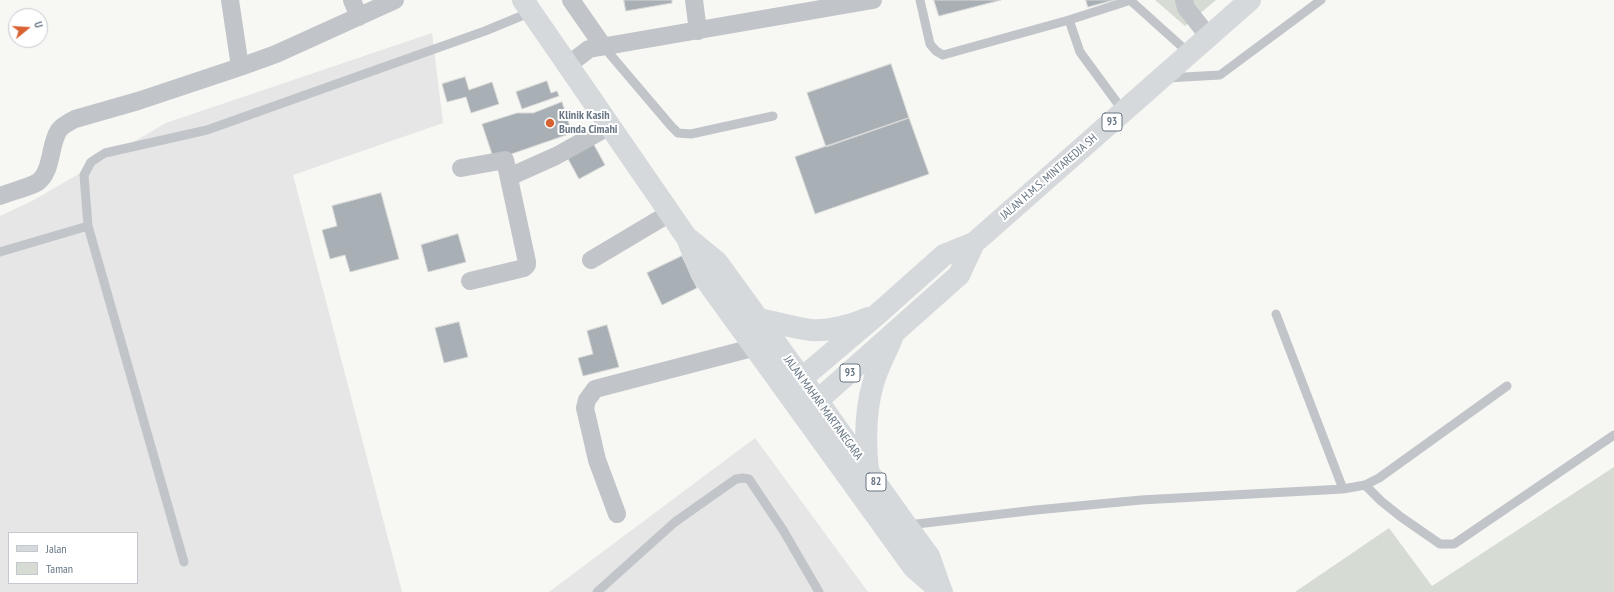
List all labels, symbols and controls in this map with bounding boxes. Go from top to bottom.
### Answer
north arrow [8,8,48,48]
text: U [31,20,46,29]
place label: Klinik Kasih Bunda Cimahi [559,109,618,137]
road number: 93 [1102,113,1122,131]
marker: Klinik Kasih Bunda Cimahi [544,117,556,129]
street label: JALAN H.M.S. MINTAREDJA SH [998,131,1100,223]
street label: JALAN MAHAR MARTANEGARA [780,353,866,463]
road number: 93 [840,364,860,382]
road number: 82 [866,473,886,491]
legend [8,532,138,584]
text: Jalan [46,541,67,556]
text: Taman [46,561,73,576]

